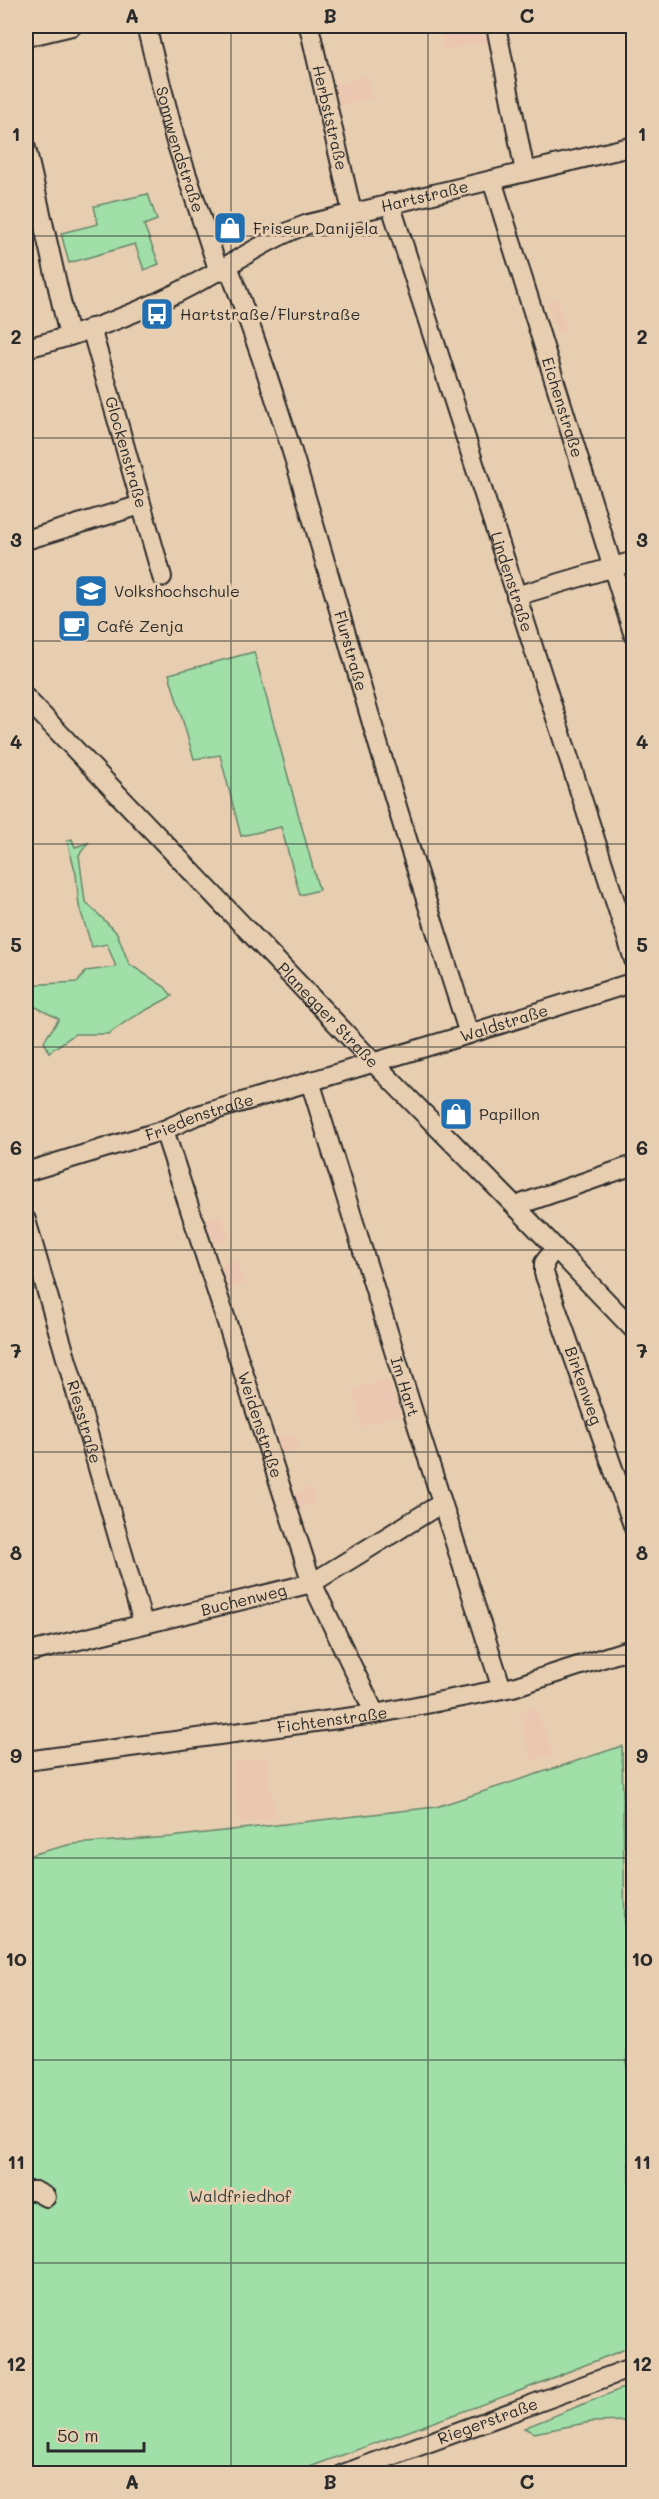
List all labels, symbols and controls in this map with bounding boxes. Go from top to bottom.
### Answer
text: A [125,2,139,28]
text: B [323,2,337,28]
text: C [520,2,535,28]
street label: Herbststraße [308,63,353,172]
street label: Sonnwendstraße [152,84,210,215]
text: 1 [12,120,20,146]
text: 1 [638,120,646,146]
street label: Hartstraße [378,175,470,216]
shop icon: Friseur Danijela [212,210,248,246]
place label: Friseur Danijela [253,217,378,238]
bus stop icon: Hartstraße/Flurstraße [139,296,175,332]
place label: Hartstraße/Flurstraße [180,303,360,324]
text: 2 [10,323,22,349]
text: 2 [636,323,648,349]
street label: Eichenstraße [538,354,589,460]
street label: Glockenstraße [101,394,153,510]
text: 3 [10,526,22,552]
text: 3 [636,526,648,552]
street label: Lindenstraße [487,529,539,634]
school or university icon: Volkshochschule [73,573,109,609]
place label: Volkshochschule [114,580,240,601]
cafe icon: Café Zenja [56,608,92,644]
street label: Flurstraße [330,608,373,693]
place label: Café Zenja [97,615,184,636]
text: 4 [10,728,23,754]
text: 4 [636,728,649,754]
text: 5 [10,931,22,957]
text: 5 [636,931,648,957]
street label: Planegger Straße [273,957,384,1072]
street label: Waldstraße [457,999,550,1046]
street label: Friedenstraße [143,1088,256,1145]
shop icon: Papillon [438,1096,474,1132]
place label: Papillon [479,1103,540,1124]
text: 6 [10,1134,22,1160]
text: 6 [636,1134,648,1160]
text: 7 [10,1337,22,1363]
text: 7 [636,1337,648,1363]
street label: Birkenweg [561,1343,608,1427]
street label: Im Hart [386,1354,425,1419]
street label: Weidenstraße [234,1369,288,1480]
street label: Riesstraße [63,1377,107,1466]
text: 8 [10,1539,22,1565]
text: 8 [636,1539,648,1565]
street label: Buchenweg [198,1579,288,1620]
street label: Fichtenstraße [276,1701,389,1737]
text: 9 [10,1742,22,1768]
text: 9 [636,1742,648,1768]
text: 10 [5,1945,27,1971]
text: 10 [631,1945,653,1971]
text: 11 [7,2148,25,2174]
text: 11 [633,2148,651,2174]
park label: Waldfriedhof [189,2185,292,2206]
text: 12 [6,2350,26,2376]
text: 12 [632,2350,652,2376]
street label: Riegerstraße [434,2392,540,2448]
scale bar [48,2415,144,2453]
text: 50 m [57,2423,99,2447]
text: A [125,2468,139,2494]
text: B [323,2468,337,2494]
text: C [520,2468,535,2494]

